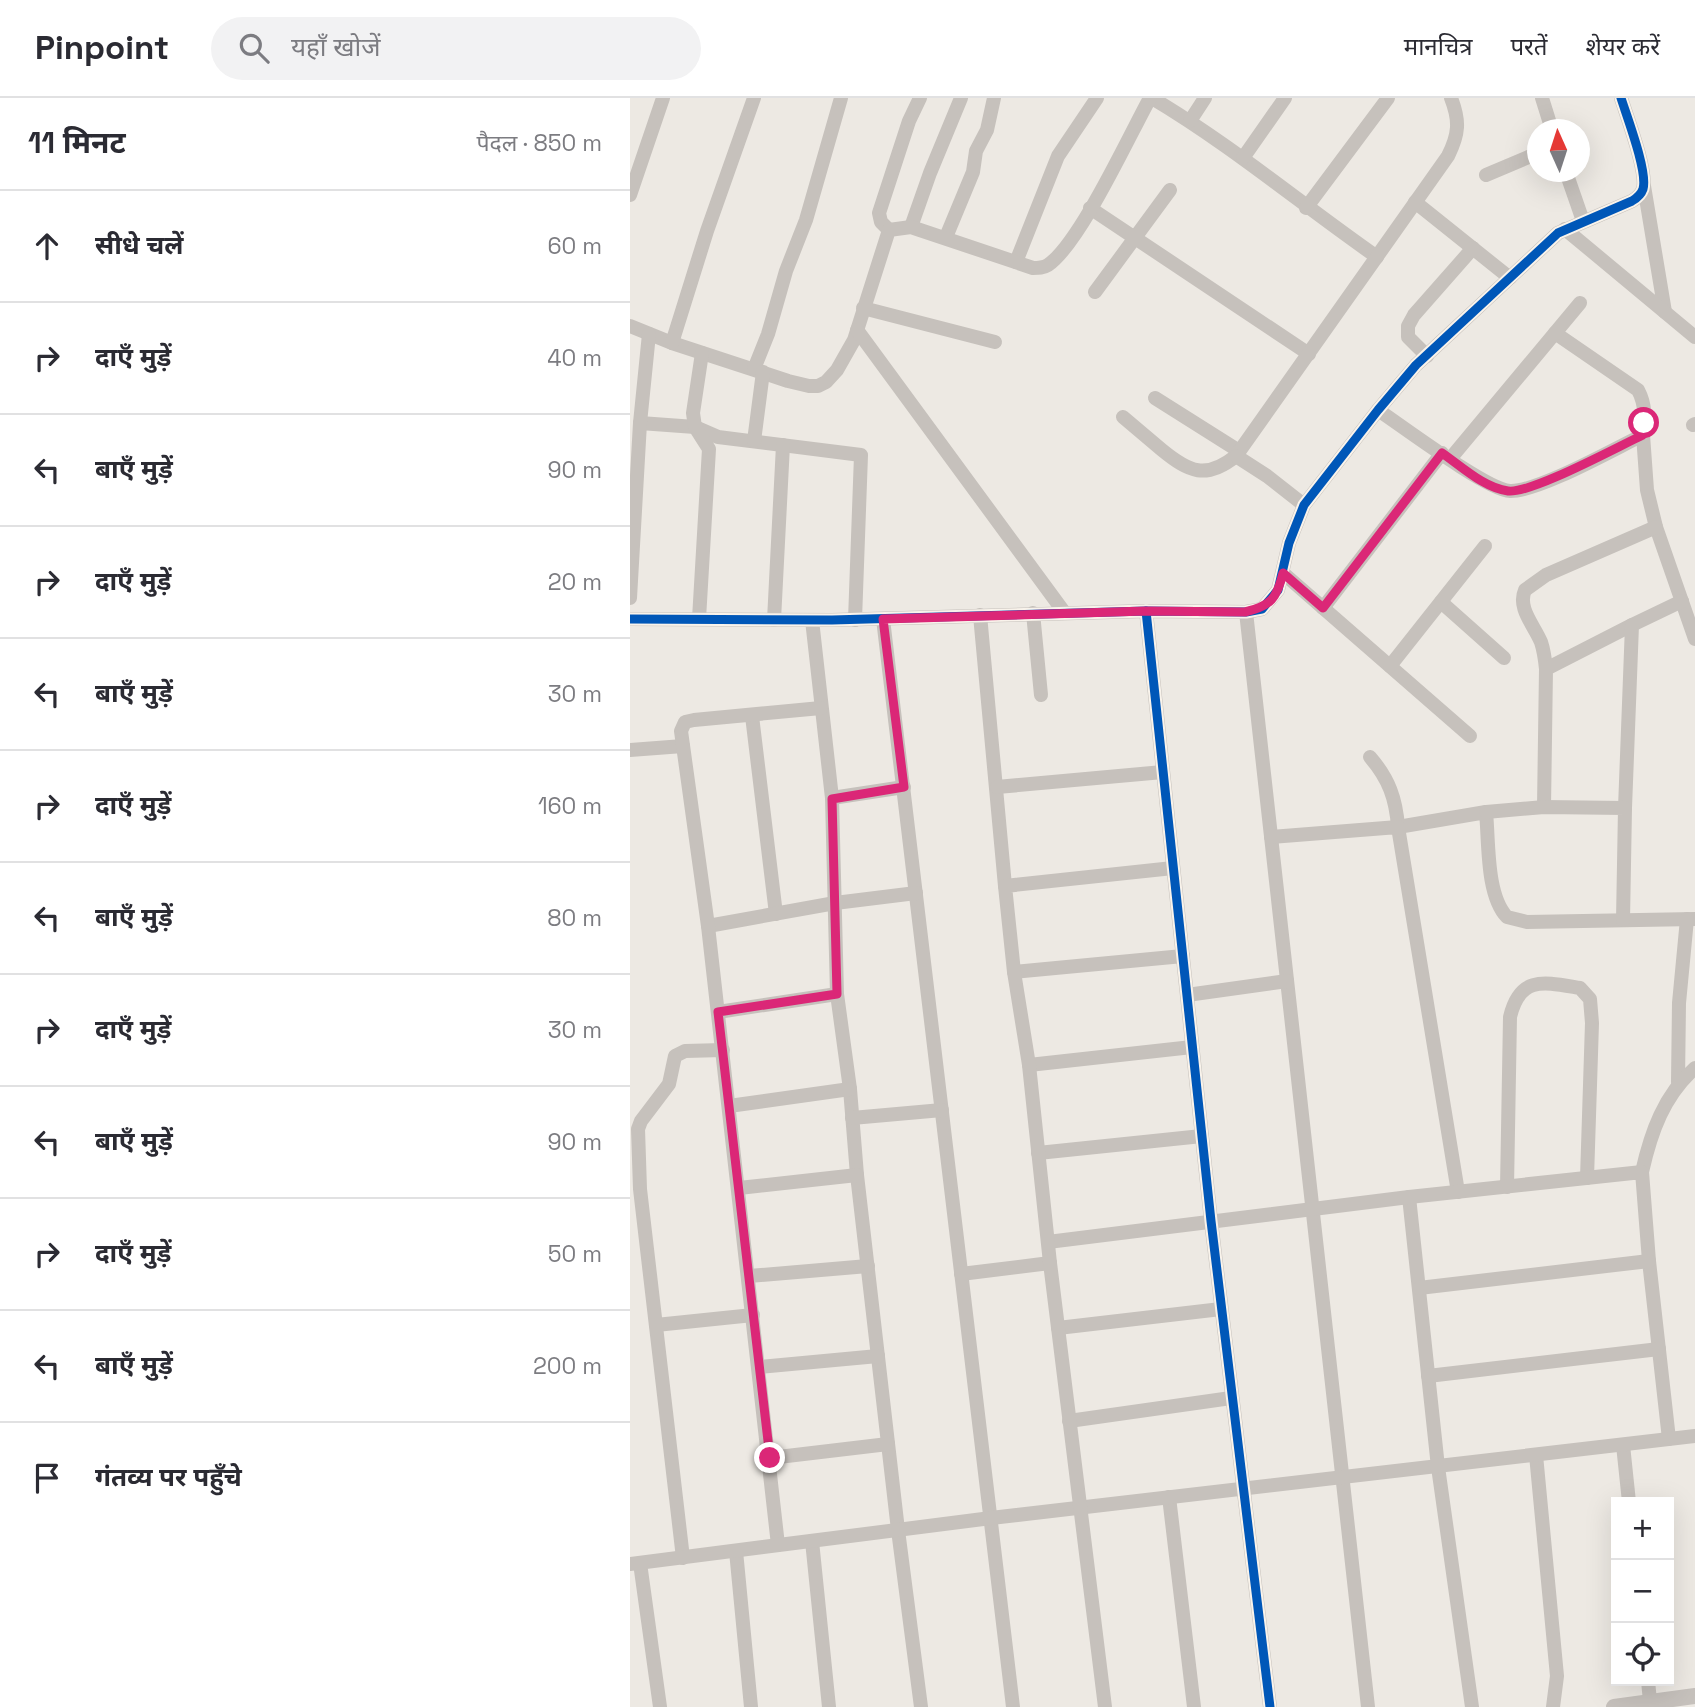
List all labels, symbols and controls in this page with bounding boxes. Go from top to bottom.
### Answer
search box [211,17,701,80]
text: Pinpoint [35,27,169,69]
icon: search [235,29,273,67]
text: यहाँ खोजें [291,30,381,64]
text: मानचित्र [1404,31,1472,62]
text: परतें [1510,31,1548,62]
text: शेयर करें [1586,31,1660,62]
north arrow [1527,119,1590,182]
text: 11 मिनट [28,123,126,162]
text: पैदल · 850 m [476,128,602,158]
icon: ahead [28,227,66,265]
text: सीधे चलें [95,228,184,262]
text: 60 m [547,231,602,261]
icon: right [28,339,66,377]
text: दाएँ मुड़ें [95,340,171,374]
text: 40 m [547,343,602,373]
route start [1628,407,1659,438]
icon: left [28,451,66,489]
text: बाएँ मुड़ें [95,452,173,486]
text: 90 m [547,455,602,485]
icon: right [28,563,66,601]
text: दाएँ मुड़ें [95,564,171,598]
text: 20 m [548,567,602,597]
icon: left [28,675,66,713]
text: बाएँ मुड़ें [95,676,173,710]
text: 30 m [548,679,602,709]
icon: right [28,787,66,825]
text: दाएँ मुड़ें [95,788,171,822]
text: 160 m [538,791,602,821]
icon: left [28,899,66,937]
text: बाएँ मुड़ें [95,900,173,934]
text: 80 m [547,903,602,933]
icon: right [28,1011,66,1049]
text: दाएँ मुड़ें [95,1012,171,1046]
text: 30 m [548,1015,602,1045]
icon: left [28,1123,66,1161]
text: बाएँ मुड़ें [95,1124,173,1158]
text: 90 m [547,1127,602,1157]
icon: right [28,1235,66,1273]
text: दाएँ मुड़ें [95,1236,171,1270]
text: 50 m [548,1239,602,1269]
icon: left [28,1347,66,1385]
text: बाएँ मुड़ें [95,1348,173,1382]
text: 200 m [533,1351,602,1381]
route end [754,1442,785,1473]
icon: arrive [28,1459,66,1497]
text: गंतव्य पर पहुँचे [95,1460,242,1494]
map controls [1611,1497,1674,1686]
button: + [1611,1497,1674,1560]
button: − [1611,1560,1674,1623]
button: locate [1611,1623,1674,1686]

